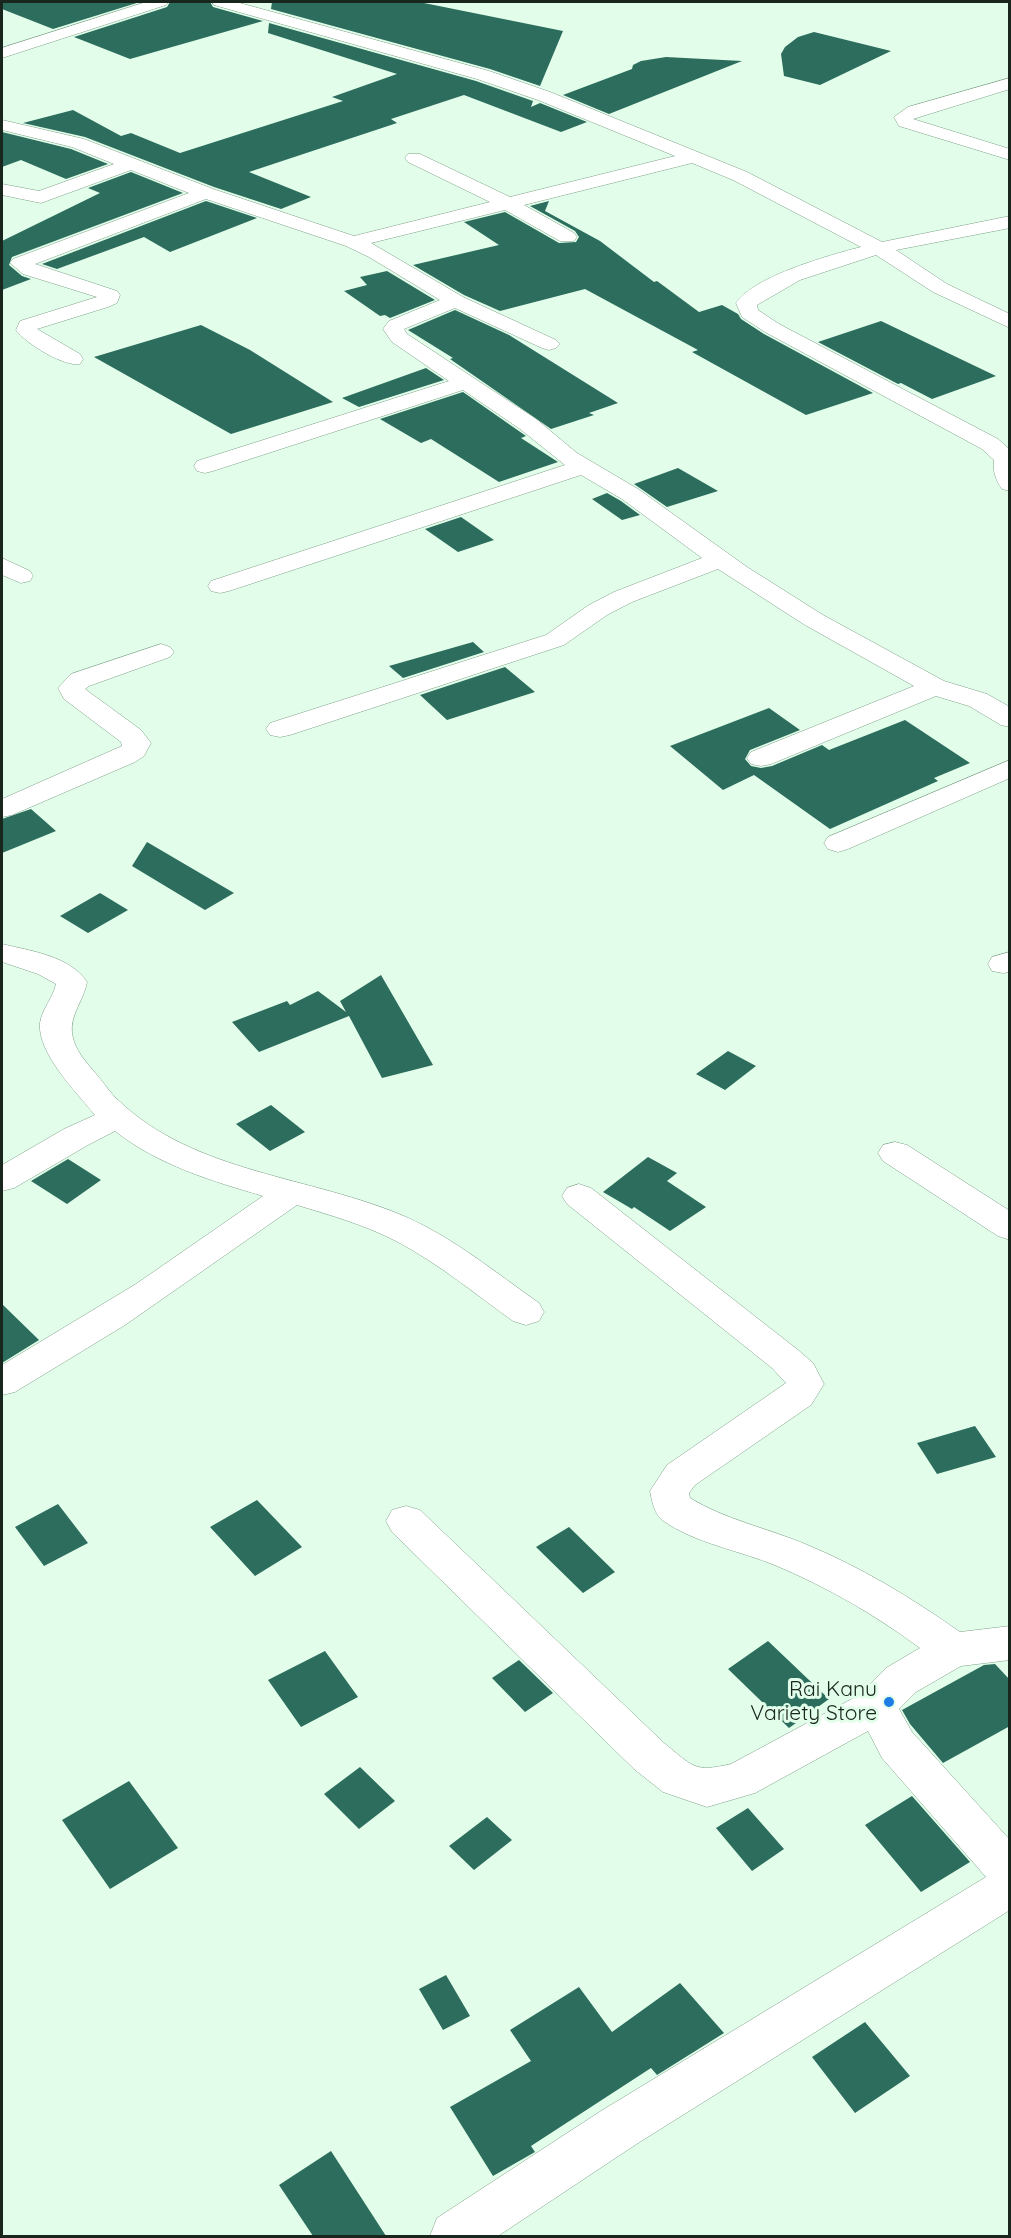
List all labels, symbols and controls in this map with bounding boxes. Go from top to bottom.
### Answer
place label: Rai Kanu Variety Store [750,1677,877,1727]
marker: Rai Kanu Variety Store [882,1695,896,1709]

